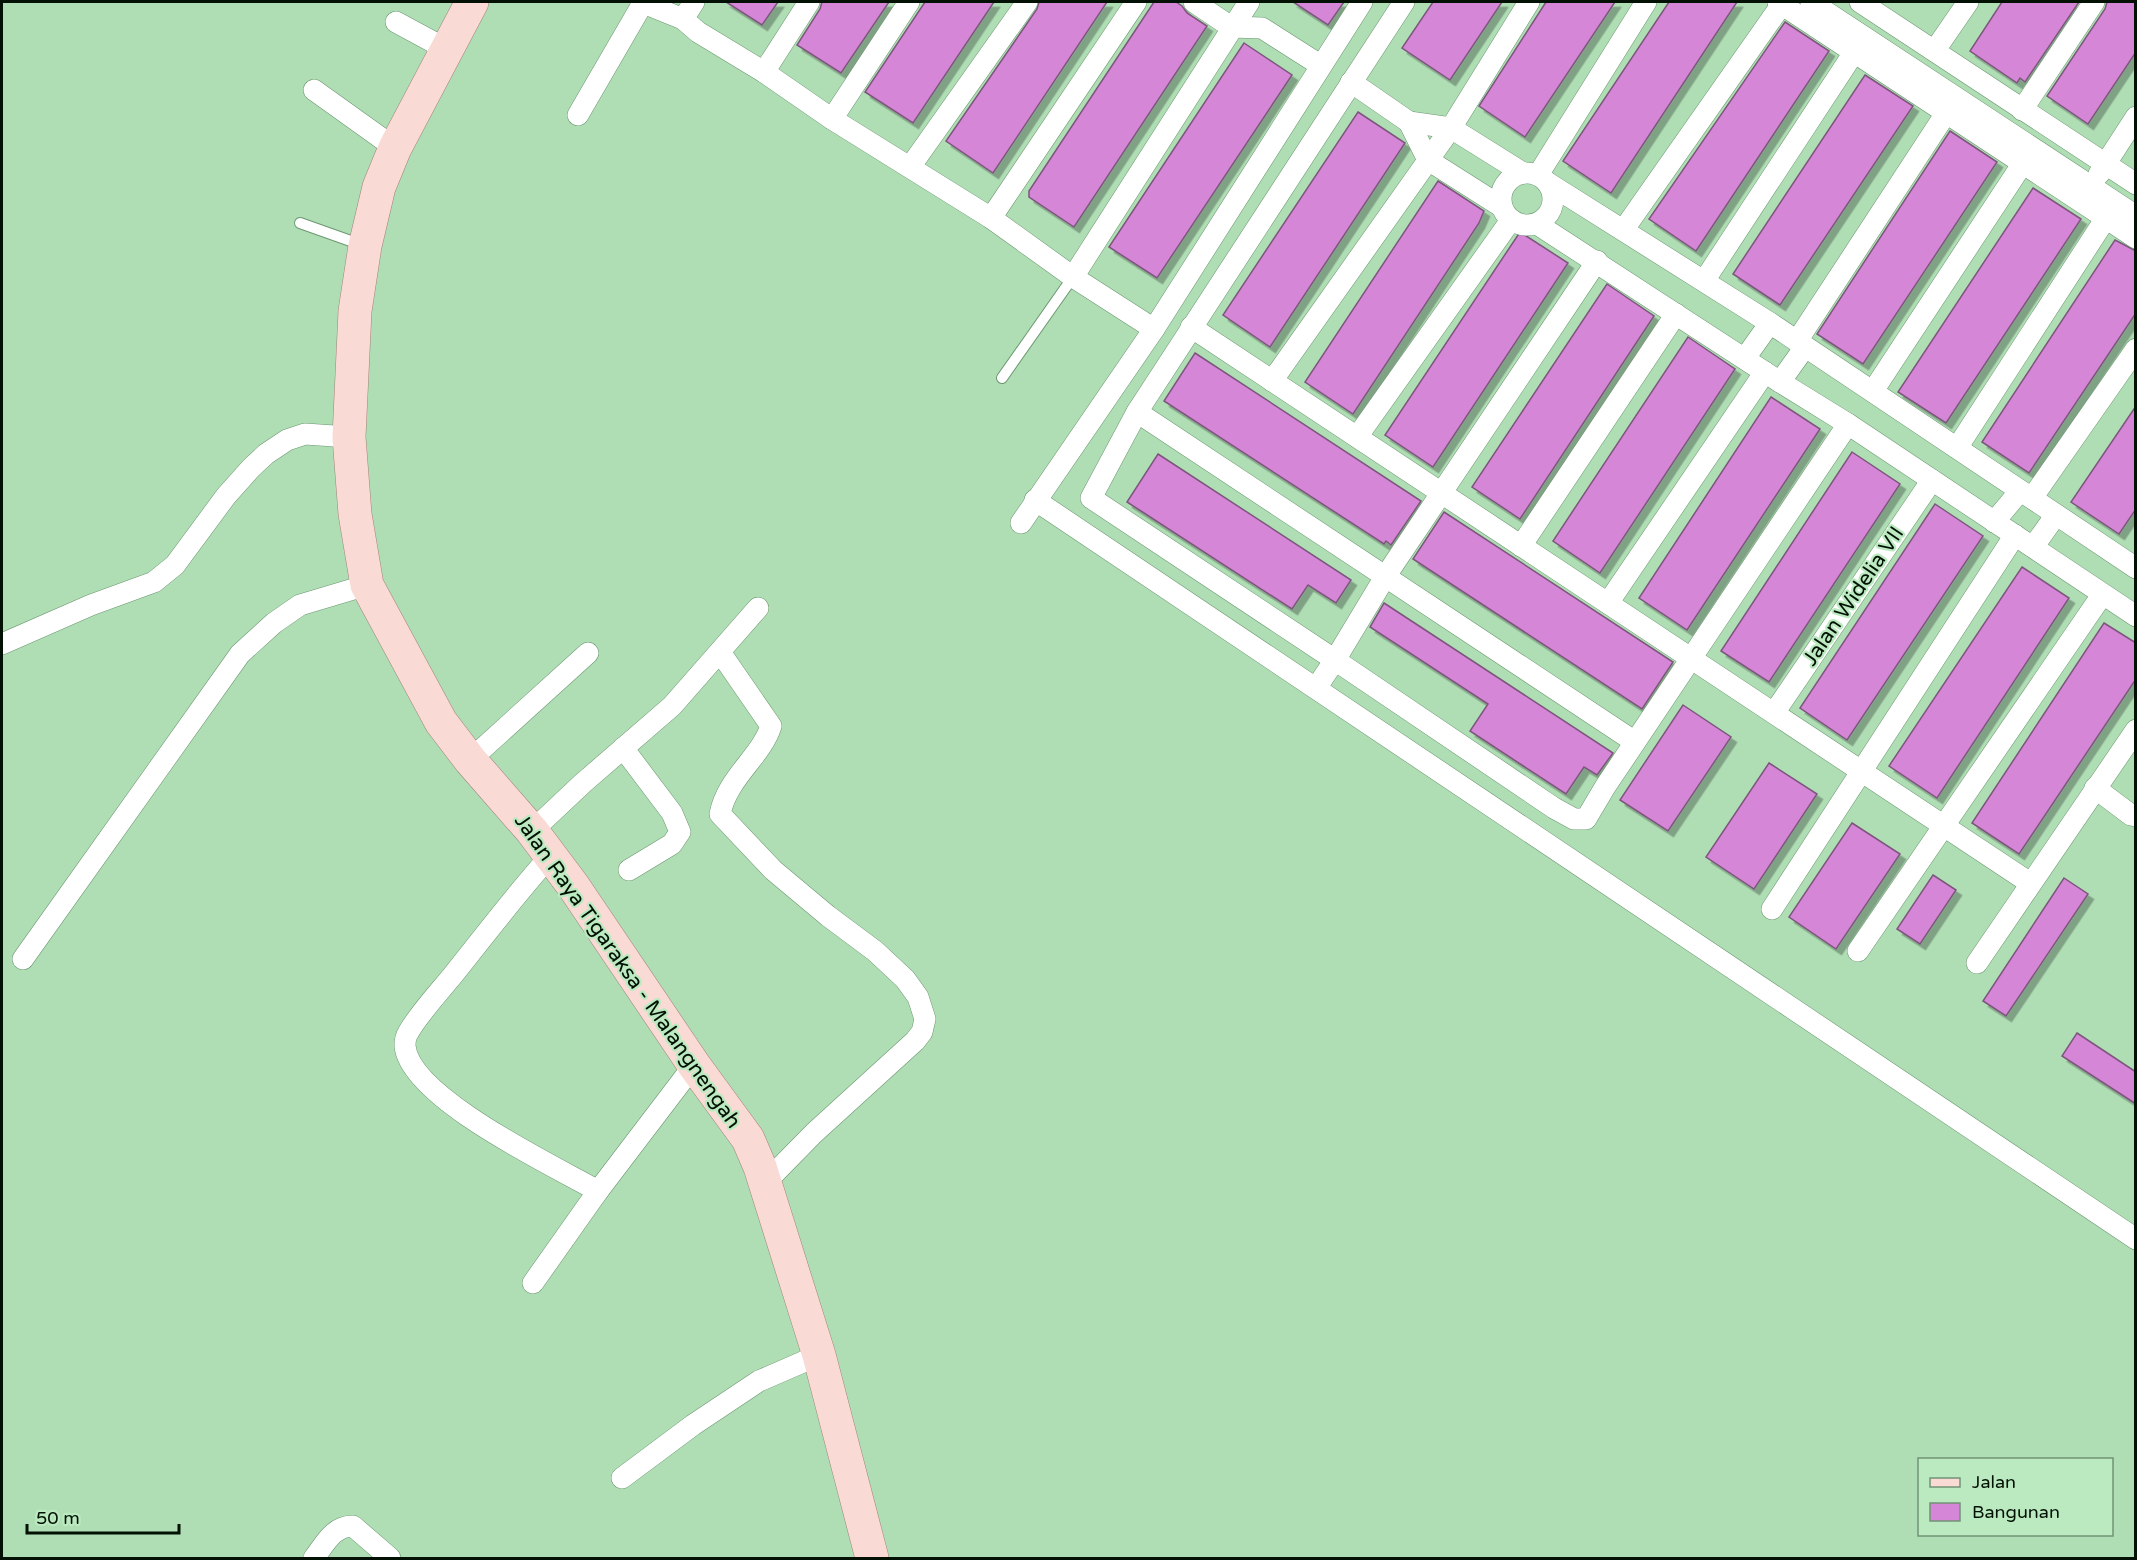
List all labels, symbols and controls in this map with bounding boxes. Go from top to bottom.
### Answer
street label: Jalan Widelia VII [1798,522,1909,671]
street label: Jalan Raya Tigaraksa - Malangnengah [509,809,746,1133]
legend [1918,1458,2113,1536]
text: Jalan [1972,1471,2016,1493]
scale bar [27,1497,178,1535]
text: Bangunan [1972,1501,2060,1523]
text: 50 m [36,1507,80,1529]

